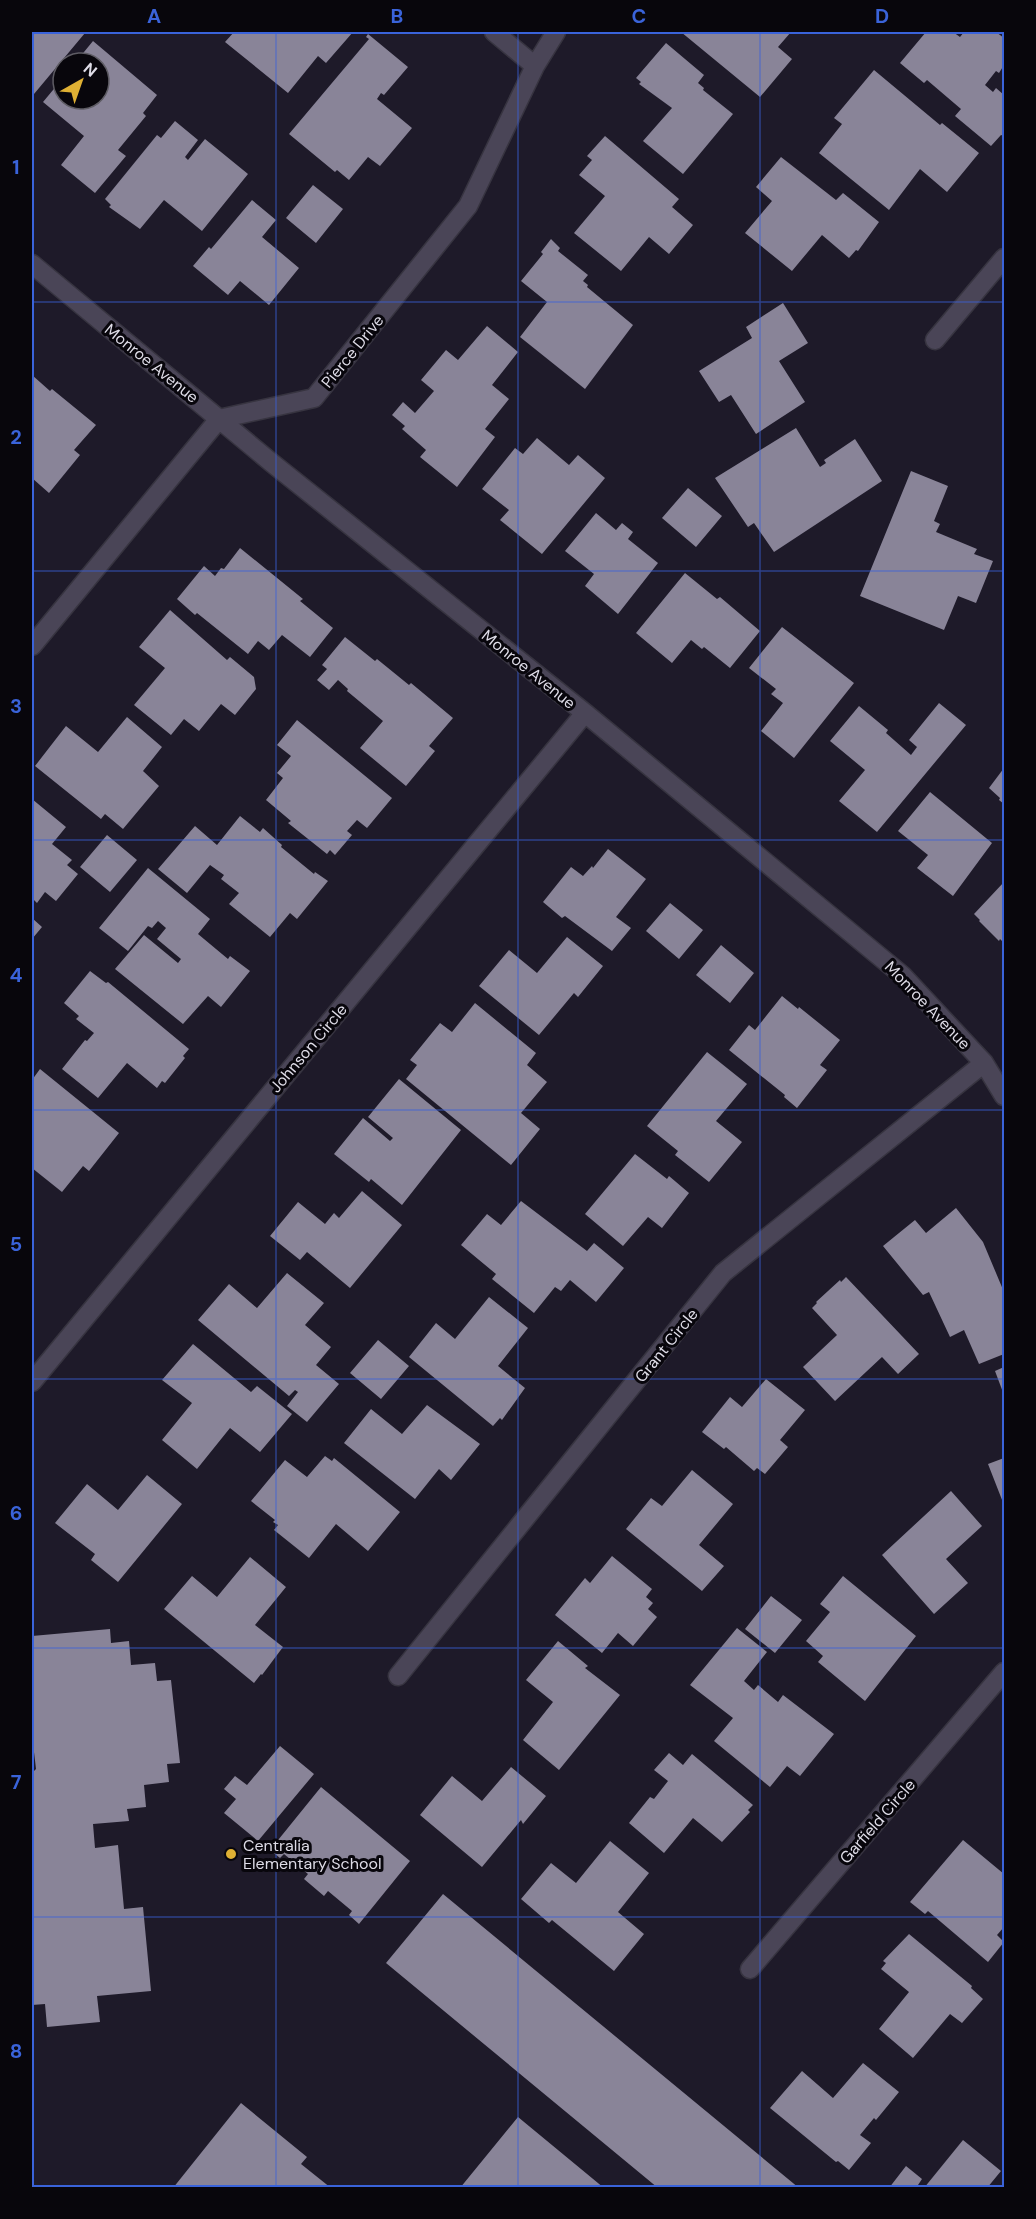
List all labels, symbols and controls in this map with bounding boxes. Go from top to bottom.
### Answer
text: A [147,3,161,29]
text: B [391,3,403,29]
text: C [632,3,646,29]
text: D [875,3,889,29]
north arrow [51,51,111,111]
text: N [79,58,102,82]
text: 1 [12,154,20,180]
street label: Pierce Drive [316,310,388,392]
street label: Monroe Avenue [100,319,203,408]
text: 2 [10,424,22,450]
street label: Monroe Avenue [477,625,580,714]
text: 3 [10,693,22,719]
street label: Monroe Avenue [880,957,975,1054]
text: 4 [10,962,23,988]
street label: Johnson Circle [265,1000,352,1097]
text: 5 [10,1231,22,1257]
street label: Grant Circle [630,1304,703,1387]
text: 6 [10,1500,22,1526]
text: 7 [11,1769,22,1795]
street label: Garfield Circle [835,1775,920,1868]
place label: Centralia Elementary School [243,1835,381,1874]
marker: Centralia Elementary School [224,1847,238,1861]
text: 8 [10,2038,22,2064]

